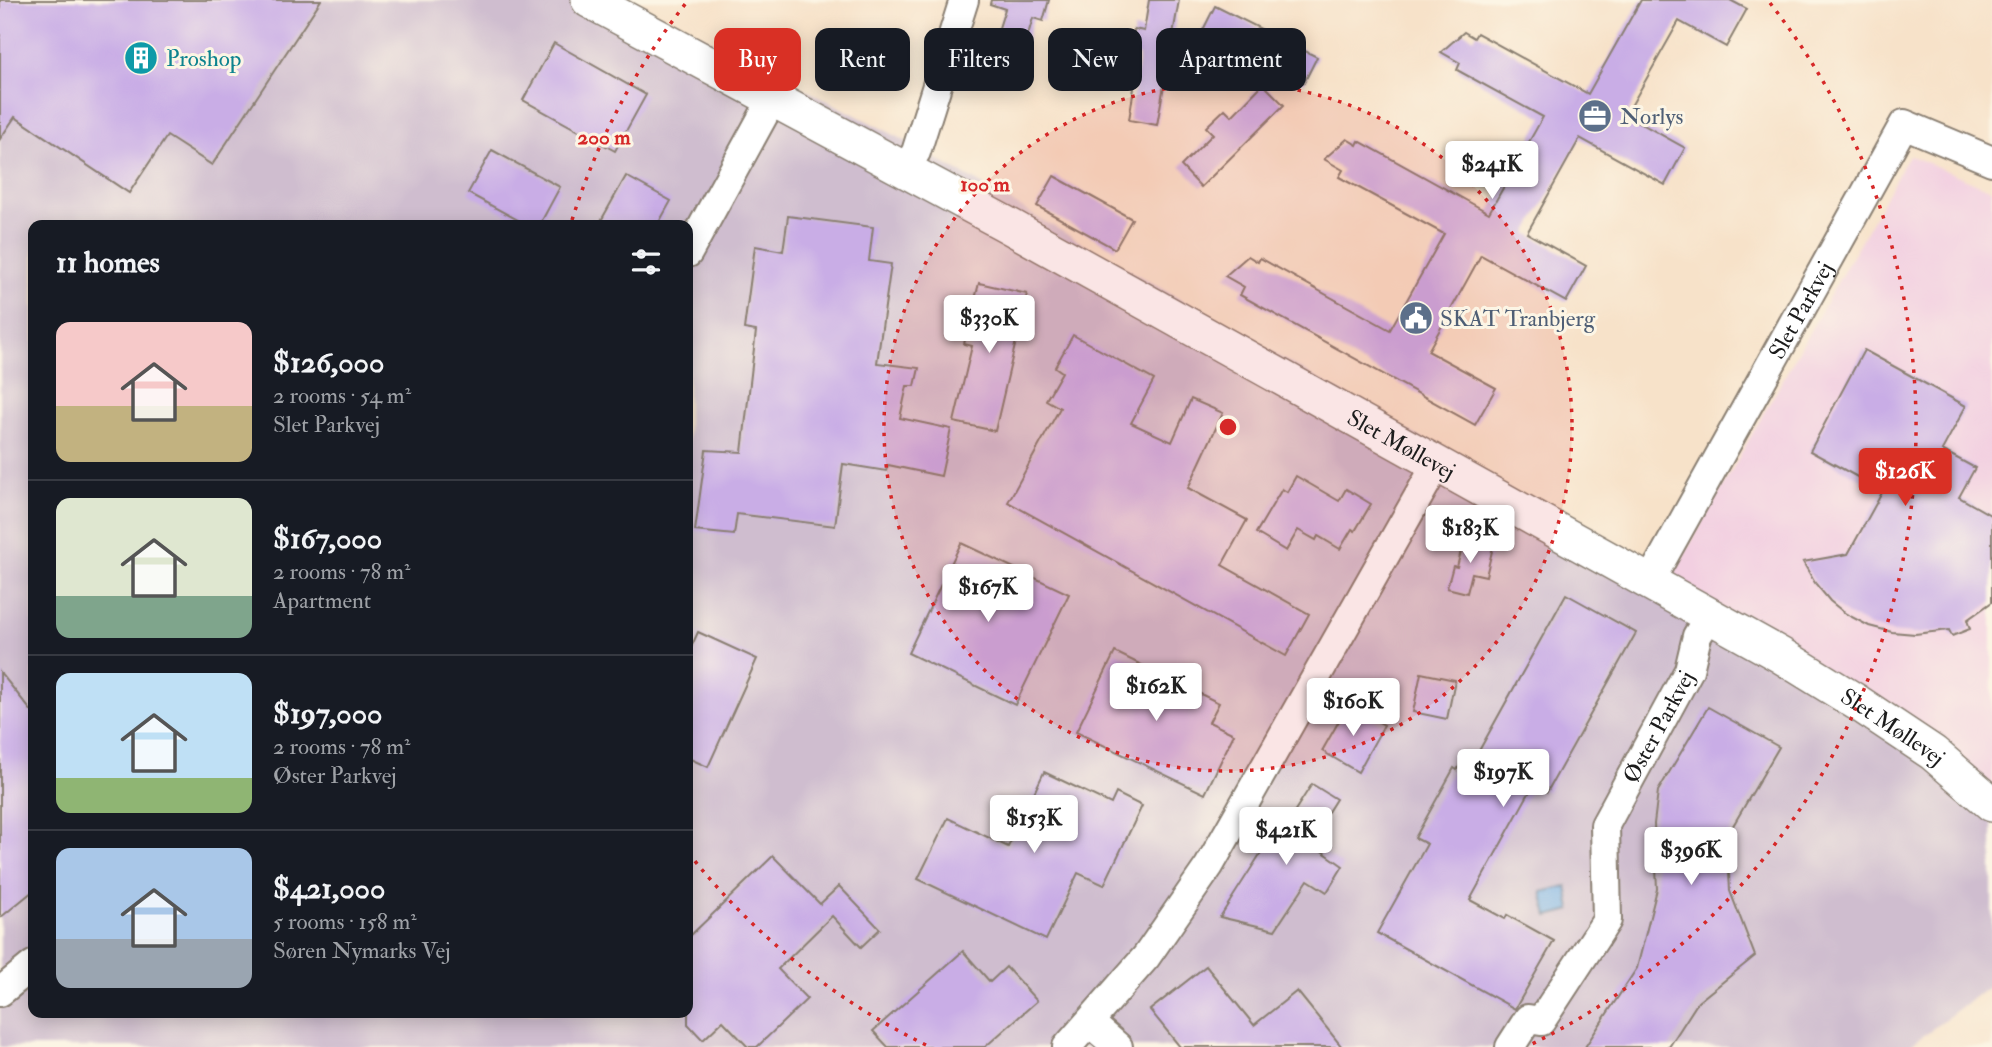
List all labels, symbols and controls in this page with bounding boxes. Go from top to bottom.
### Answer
chip: Buy [714,28,801,91]
chip: Rent [815,28,910,91]
chip: Filters [924,28,1034,91]
chip: New [1048,28,1142,91]
chip: Apartment [1156,28,1306,91]
building icon: Proshop [122,39,160,77]
place label: Proshop [166,44,241,74]
office icon: Norlys [1576,97,1614,135]
place label: Norlys [1620,102,1684,131]
text: 200 m [578,124,631,151]
pin: $241K [1443,142,1541,201]
text: $241K [1461,149,1523,178]
text: 100 m [960,171,1011,198]
icon: filters [627,243,665,281]
text: 11 homes [56,244,160,281]
street label: Slet Parkvej [1762,256,1839,364]
pin: $330K [940,296,1038,355]
public building icon: SKAT Tranbjerg [1397,299,1435,337]
text: $330K [960,303,1018,332]
place label: SKAT Tranbjerg [1440,304,1596,333]
text: $126,000 [273,344,384,381]
icon: home [112,350,196,434]
text: 2 rooms · 54 m² [273,381,411,410]
street label: Slet Møllevej [1342,403,1461,486]
text: Slet Parkvej [273,410,380,439]
centre of rings [1216,415,1240,439]
pin: $126K [1856,448,1954,508]
text: $126K [1875,456,1935,485]
pin: $183K [1421,505,1519,565]
text: $183K [1442,513,1498,542]
text: $167,000 [273,520,382,557]
icon: home [112,526,196,610]
text: 2 rooms · 78 m² [273,557,411,586]
pin: $167K [939,564,1037,624]
text: $167K [958,572,1018,601]
text: Apartment [273,586,371,615]
pin: $162K [1107,664,1205,723]
street label: Øster Parkvej [1616,665,1701,788]
text: $162K [1126,671,1186,700]
pin: $160K [1304,678,1402,738]
street label: Slet Møllevej [1835,681,1951,772]
text: $160K [1323,686,1383,715]
text: $197,000 [273,695,382,732]
icon: home [112,701,196,785]
text: 2 rooms · 78 m² [273,732,411,761]
pin: $197K [1454,750,1552,809]
text: $197K [1473,757,1533,786]
text: Øster Parkvej [273,761,397,790]
pin: $153K [985,796,1083,855]
text: $153K [1006,803,1062,832]
pin: $421K [1237,808,1335,867]
text: $421K [1255,815,1317,844]
pin: $396K [1642,828,1740,887]
text: $396K [1660,835,1722,864]
text: $421,000 [273,870,385,907]
icon: home [112,876,196,960]
text: 5 rooms · 158 m² [273,907,417,936]
text: Søren Nymarks Vej [273,936,451,965]

